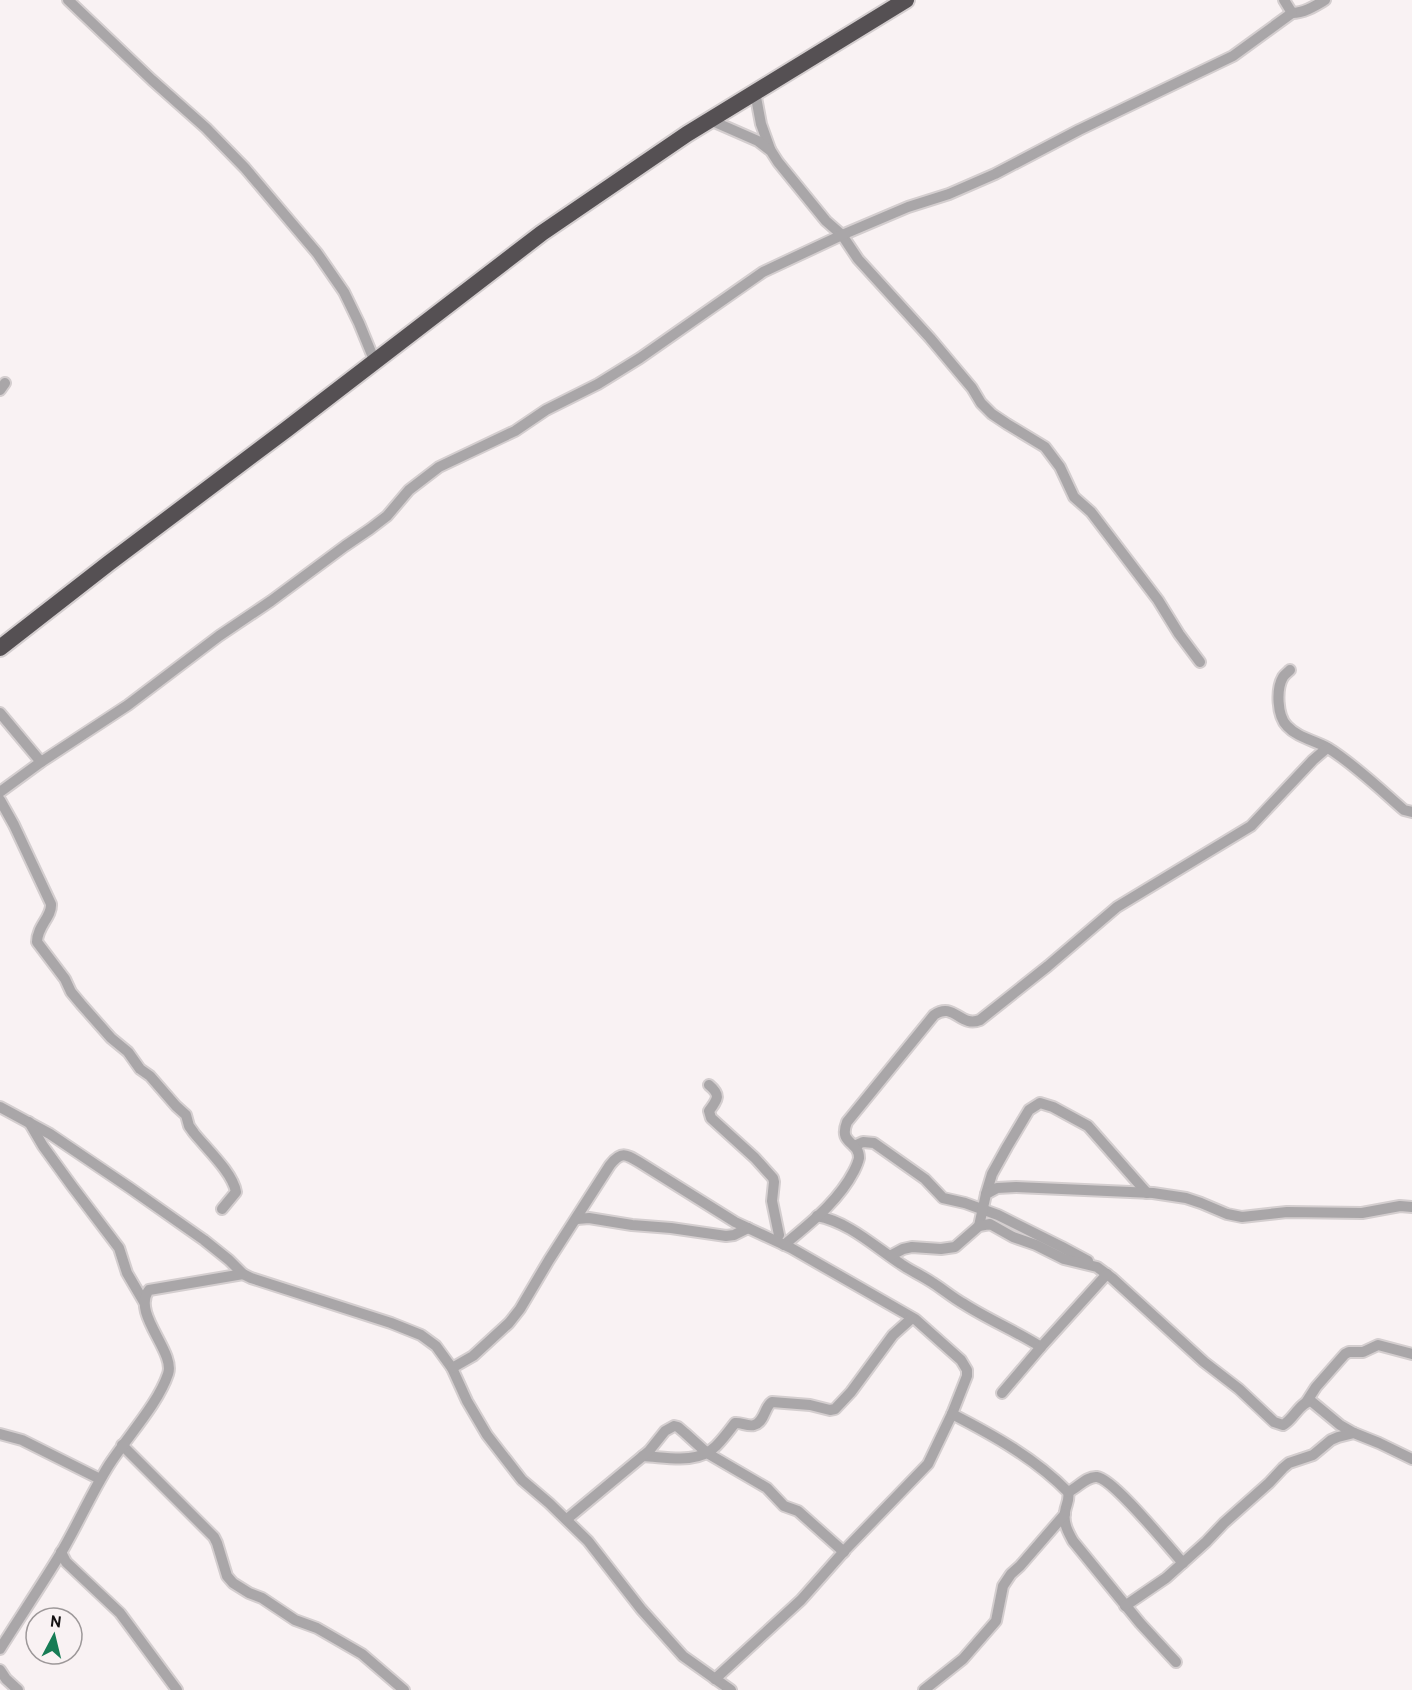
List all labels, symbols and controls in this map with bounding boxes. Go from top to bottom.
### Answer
north arrow [24,1606,84,1666]
text: N [49,1612,63,1634]

